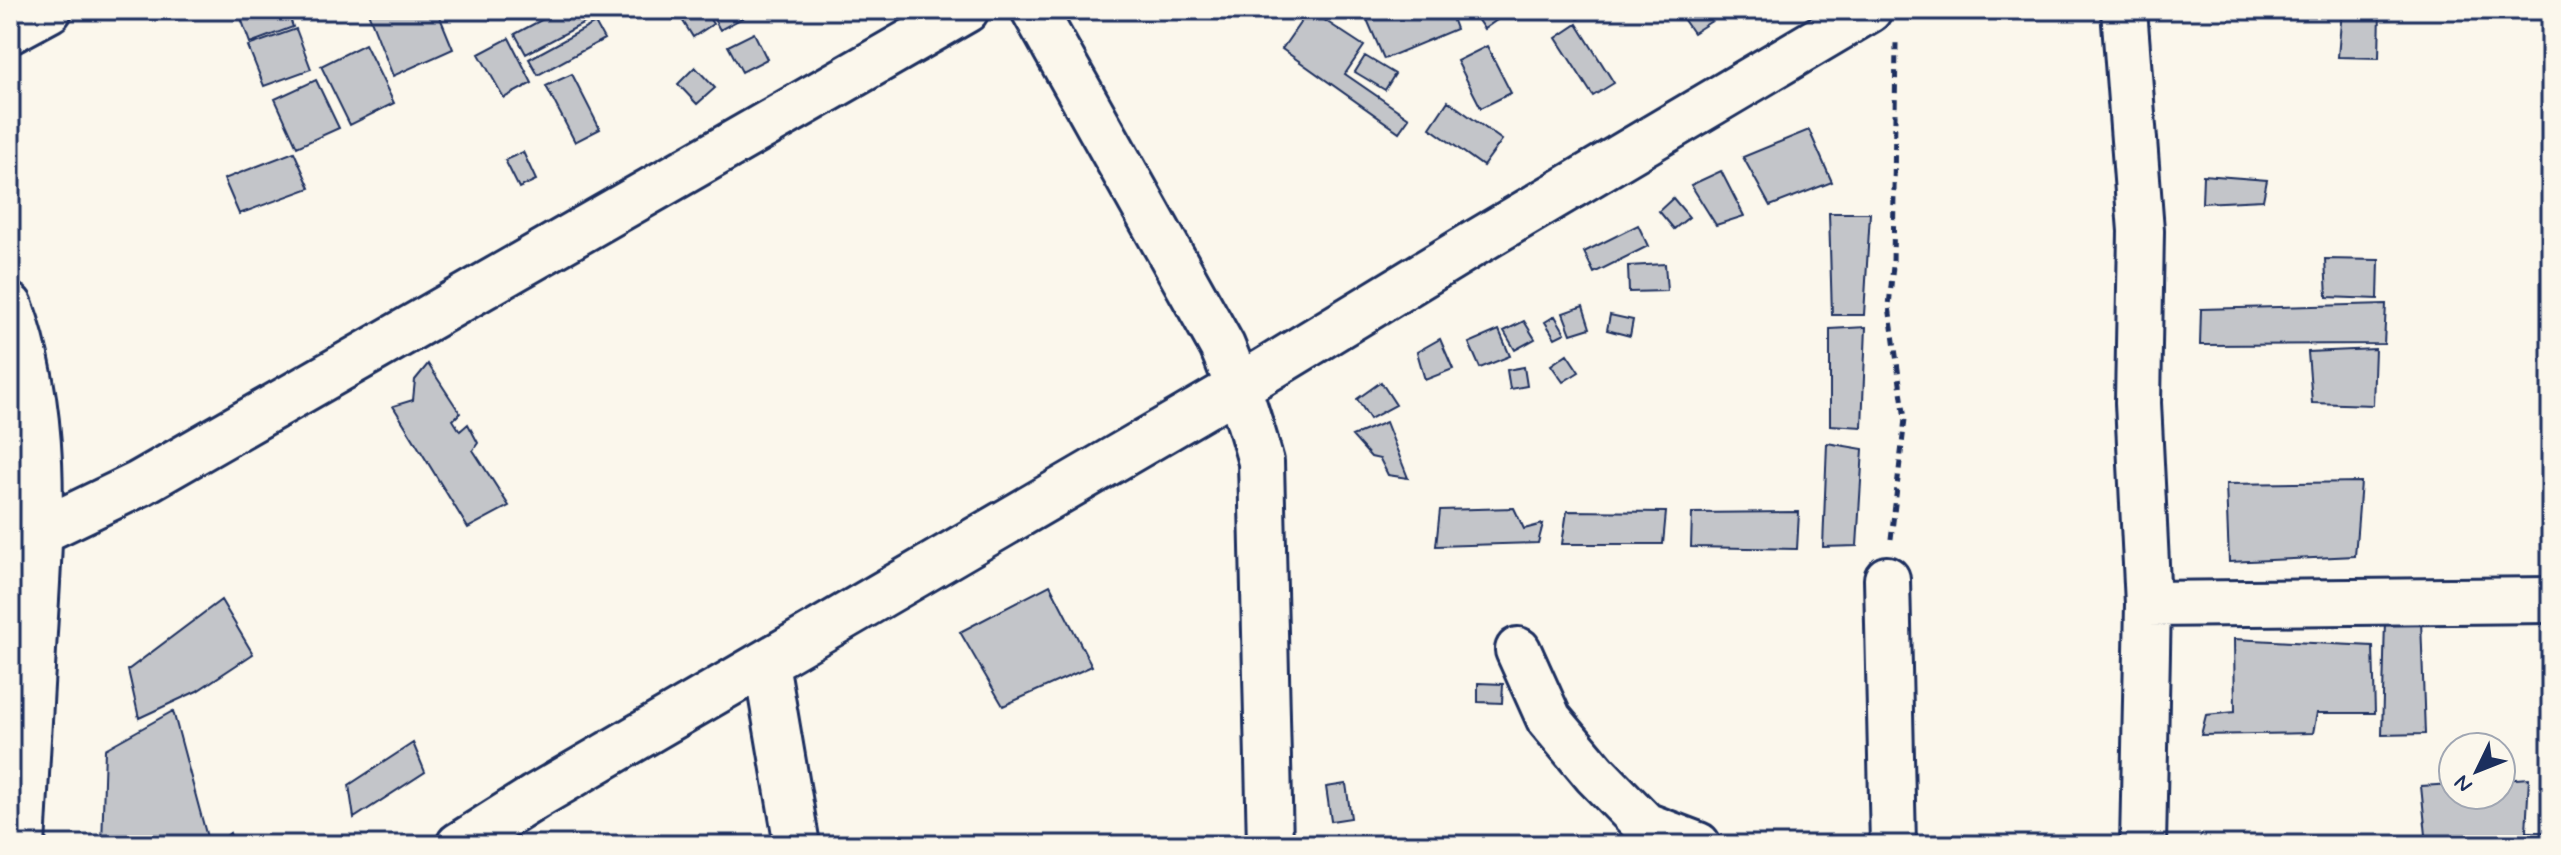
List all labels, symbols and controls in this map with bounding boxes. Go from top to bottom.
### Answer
north arrow [2437,731,2517,811]
text: N [2449,768,2479,798]

